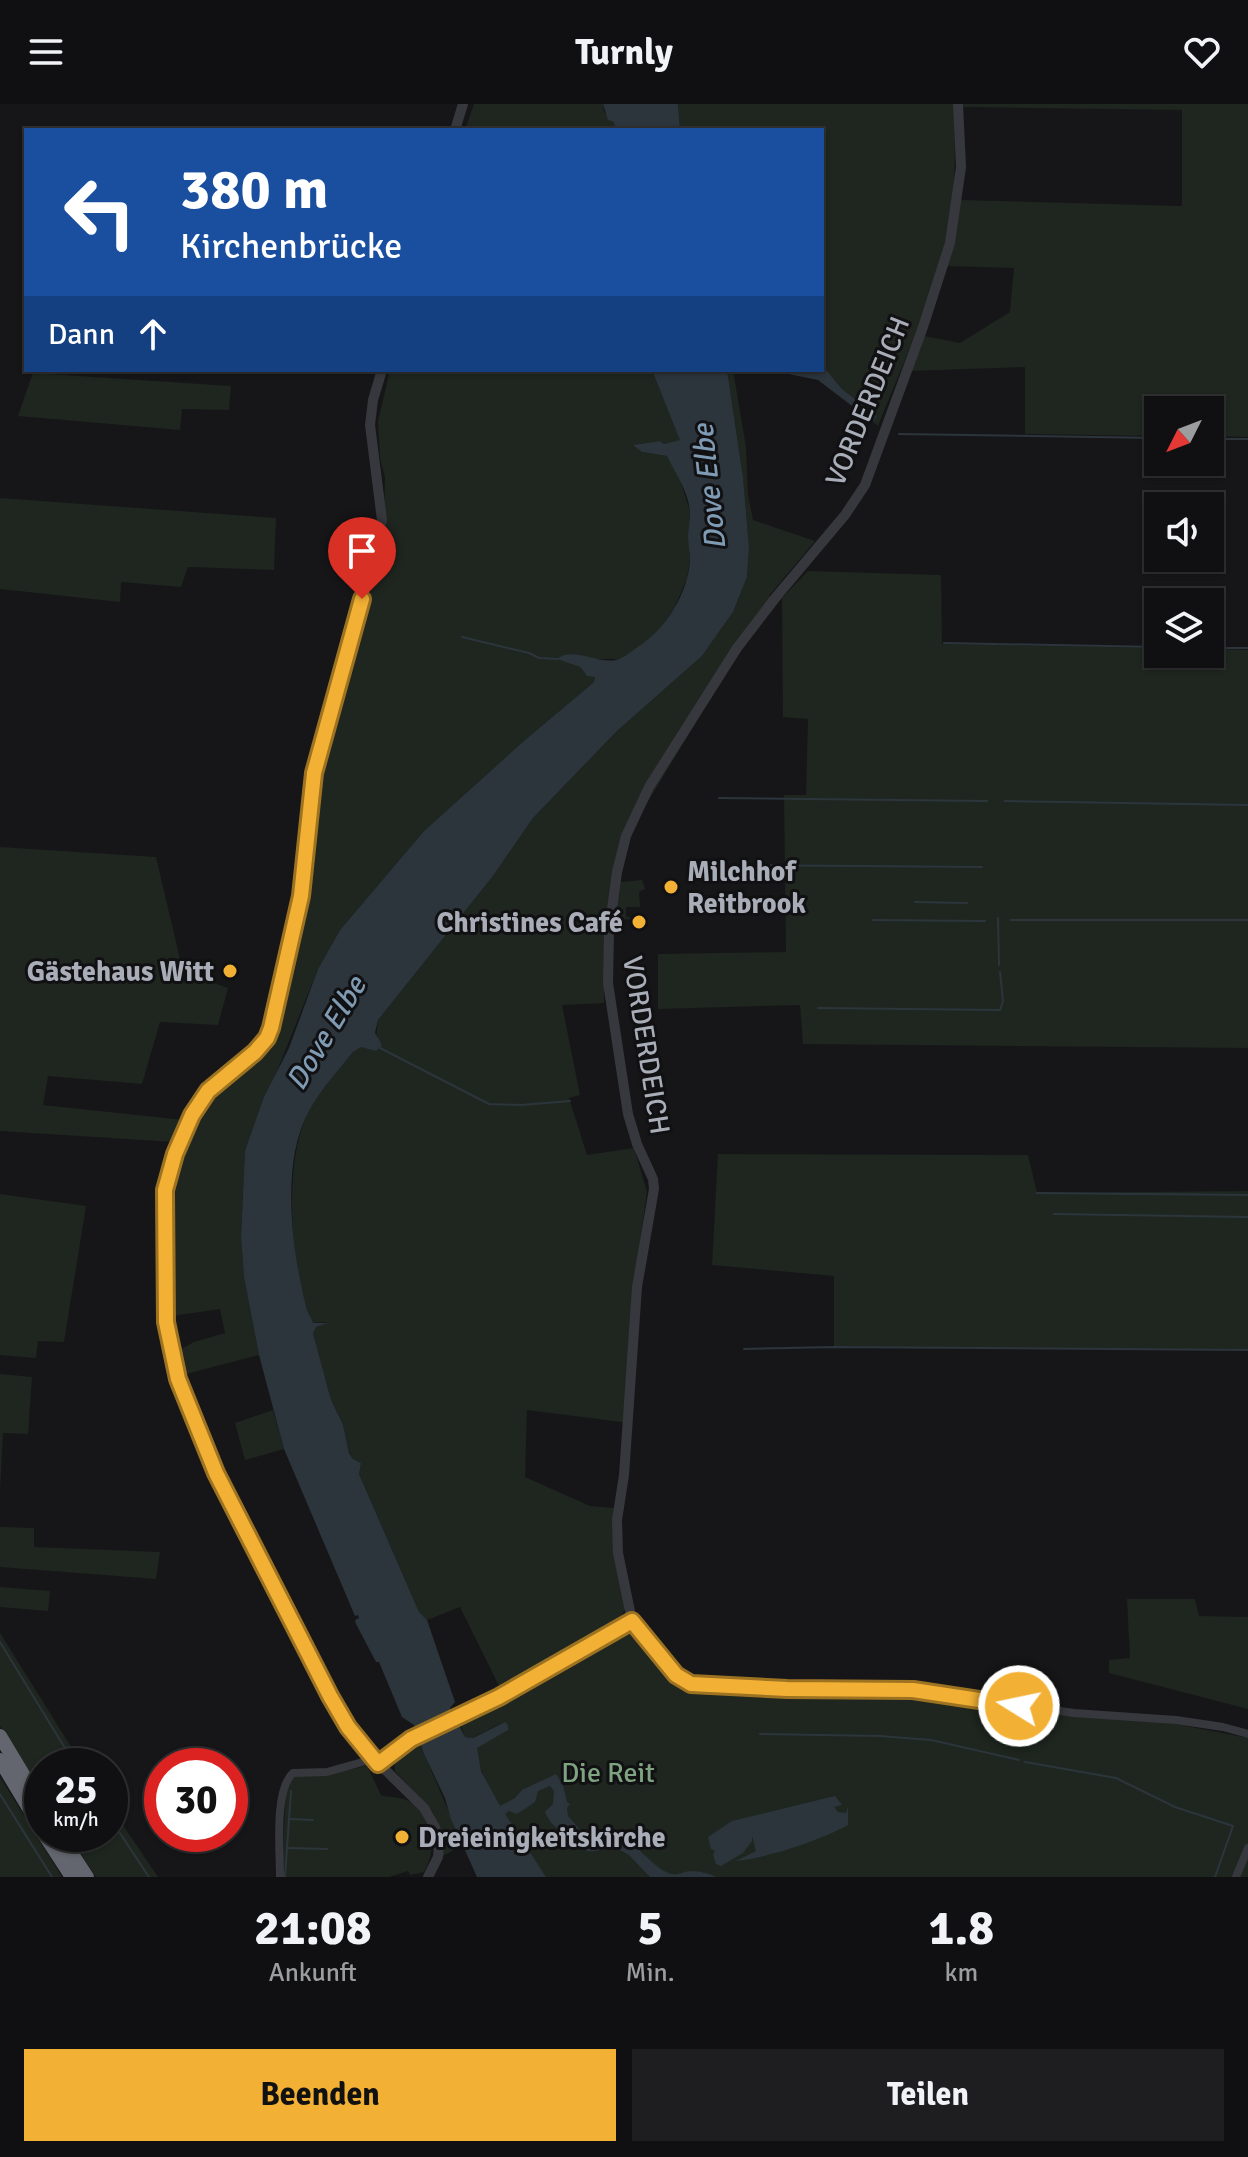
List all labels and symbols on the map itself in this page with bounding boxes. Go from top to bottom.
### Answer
street label: VORDERDEICH [818,312,917,491]
north arrow [1144,396,1224,476]
water label: Dove Elbe [684,420,734,552]
pin [328,517,396,599]
place label: Milchhof Reitbrook [687,855,806,921]
marker: Milchhof Reitbrook [662,878,680,896]
place label: Christines Café [436,906,623,940]
marker: Christines Café [630,913,648,931]
street label: VORDERDEICH [615,954,677,1137]
place label: Gästehaus Witt [27,955,215,989]
marker: Gästehaus Witt [221,962,239,980]
water label: Dove Elbe [278,968,376,1097]
position arrow [977,1664,1061,1748]
speed limit sign: 30 [144,1748,248,1852]
park label: Die Reit [561,1756,655,1790]
place label: Dreieinigkeitskirche [418,1821,666,1855]
marker: Dreieinigkeitskirche [393,1828,411,1846]

